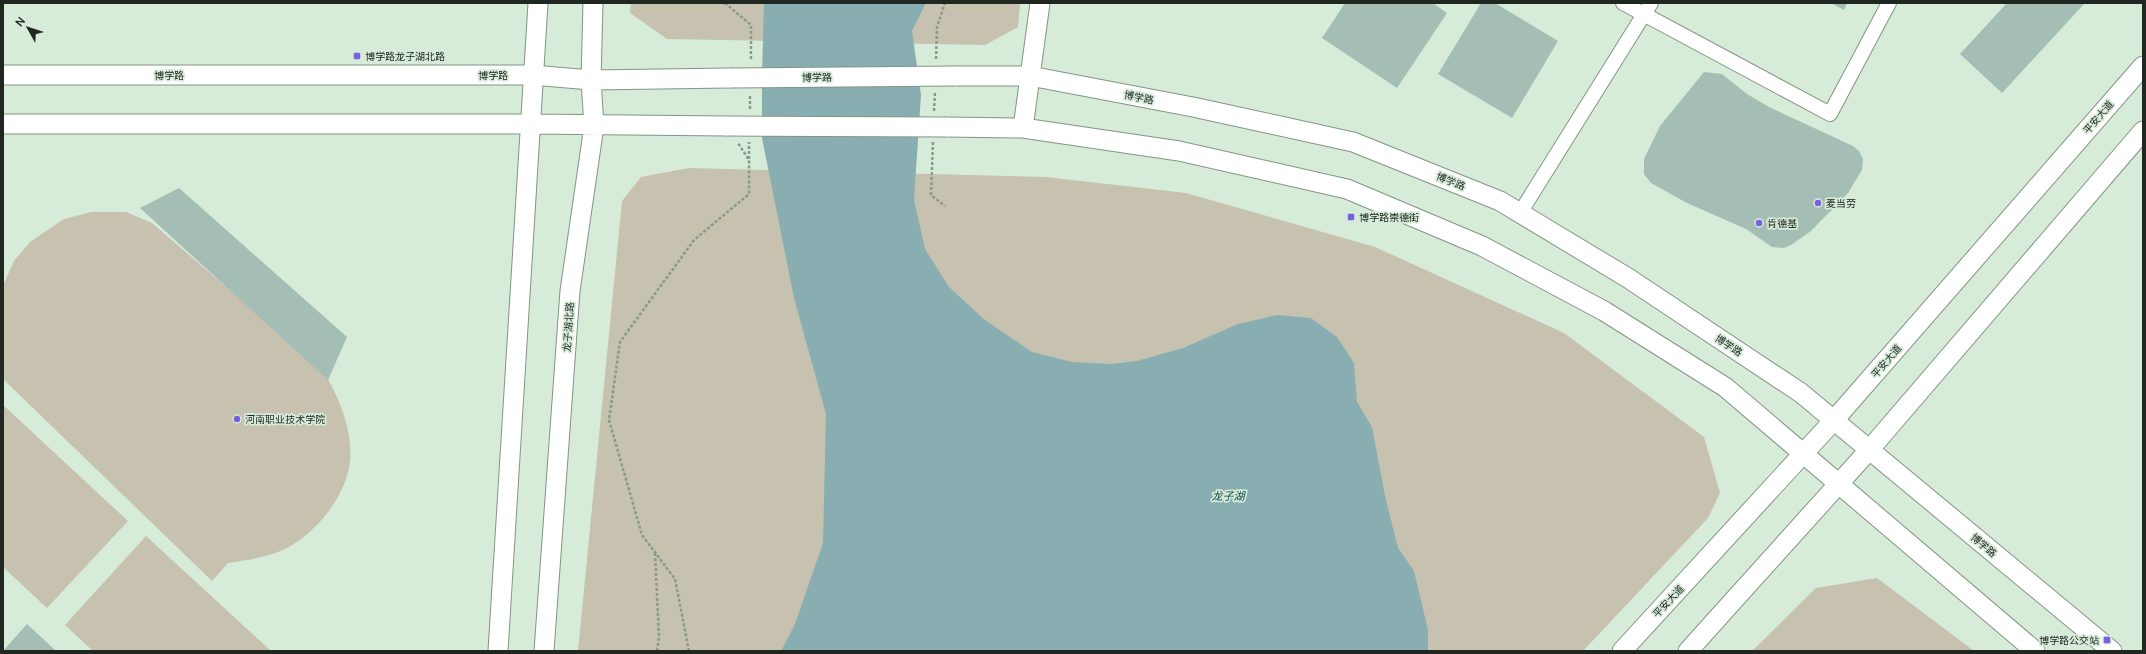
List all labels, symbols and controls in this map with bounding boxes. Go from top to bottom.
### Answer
north arrow [8,8,48,48]
text: N [12,14,28,29]
place label: 博学路龙子湖北路 [365,49,445,63]
marker: 博学路龙子湖北路 [352,51,362,61]
street label: 博学路 [154,68,184,82]
street label: 博学路 [478,68,508,82]
street label: 博学路 [802,70,832,84]
street label: 博学路 [1123,87,1155,107]
street label: 平安大道 [2080,97,2116,137]
street label: 博学路 [1434,169,1468,193]
place label: 麦当劳 [1826,196,1856,210]
marker: 麦当劳 [1813,198,1823,208]
place label: 博学路崇德街 [1359,210,1419,224]
marker: 博学路崇德街 [1346,212,1356,222]
place label: 肯德基 [1767,216,1797,230]
marker: 肯德基 [1754,218,1764,228]
street label: 龙子湖北路 [559,302,577,352]
street label: 博学路 [1713,331,1745,359]
street label: 平安大道 [1868,341,1904,381]
place label: 河南职业技术学院 [245,412,325,426]
marker: 河南职业技术学院 [232,414,242,424]
water label: 龙子湖 [1212,488,1246,503]
street label: 博学路 [1968,530,2000,560]
street label: 平安大道 [1649,582,1687,620]
place label: 博学路公交站 [2039,633,2099,647]
marker: 博学路公交站 [2102,635,2112,645]

